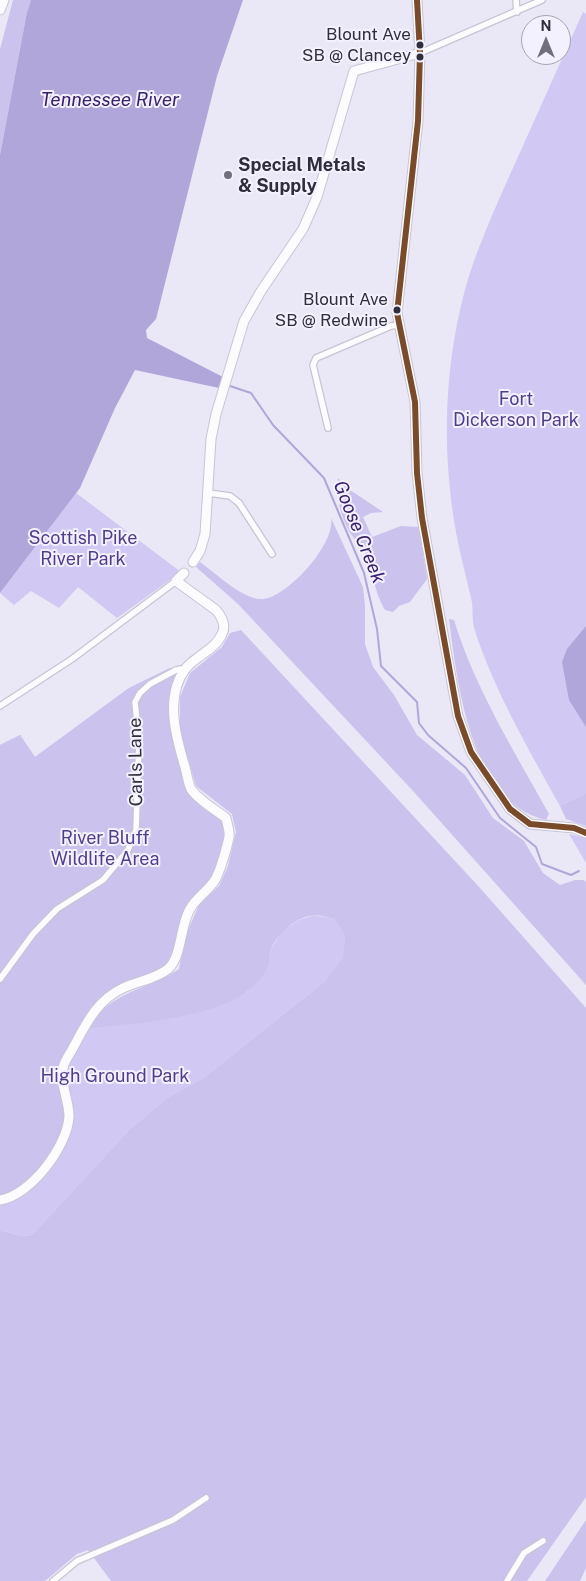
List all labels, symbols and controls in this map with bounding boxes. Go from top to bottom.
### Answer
north arrow [521,15,571,65]
text: N [541,18,551,34]
place label: Blount Ave SB @ Clancey [302,25,411,65]
marker: Blount Ave SB @ Clancey [415,40,425,50]
unlabelled marker [415,52,425,62]
water label: Tennessee River [41,89,179,111]
place label: Special Metals & Supply [238,154,366,196]
marker: Special Metals & Supply [222,169,234,181]
place label: Blount Ave SB @ Redwine [275,290,388,330]
marker: Blount Ave SB @ Redwine [392,305,402,315]
park label: Fort Dickerson Park [453,388,579,430]
water label: Goose Creek [328,477,390,587]
park label: Scottish Pike River Park [29,527,137,570]
street label: Carls Lane [124,718,148,806]
park label: River Bluff Wildlife Area [51,827,159,870]
park label: High Ground Park [41,1065,189,1087]

